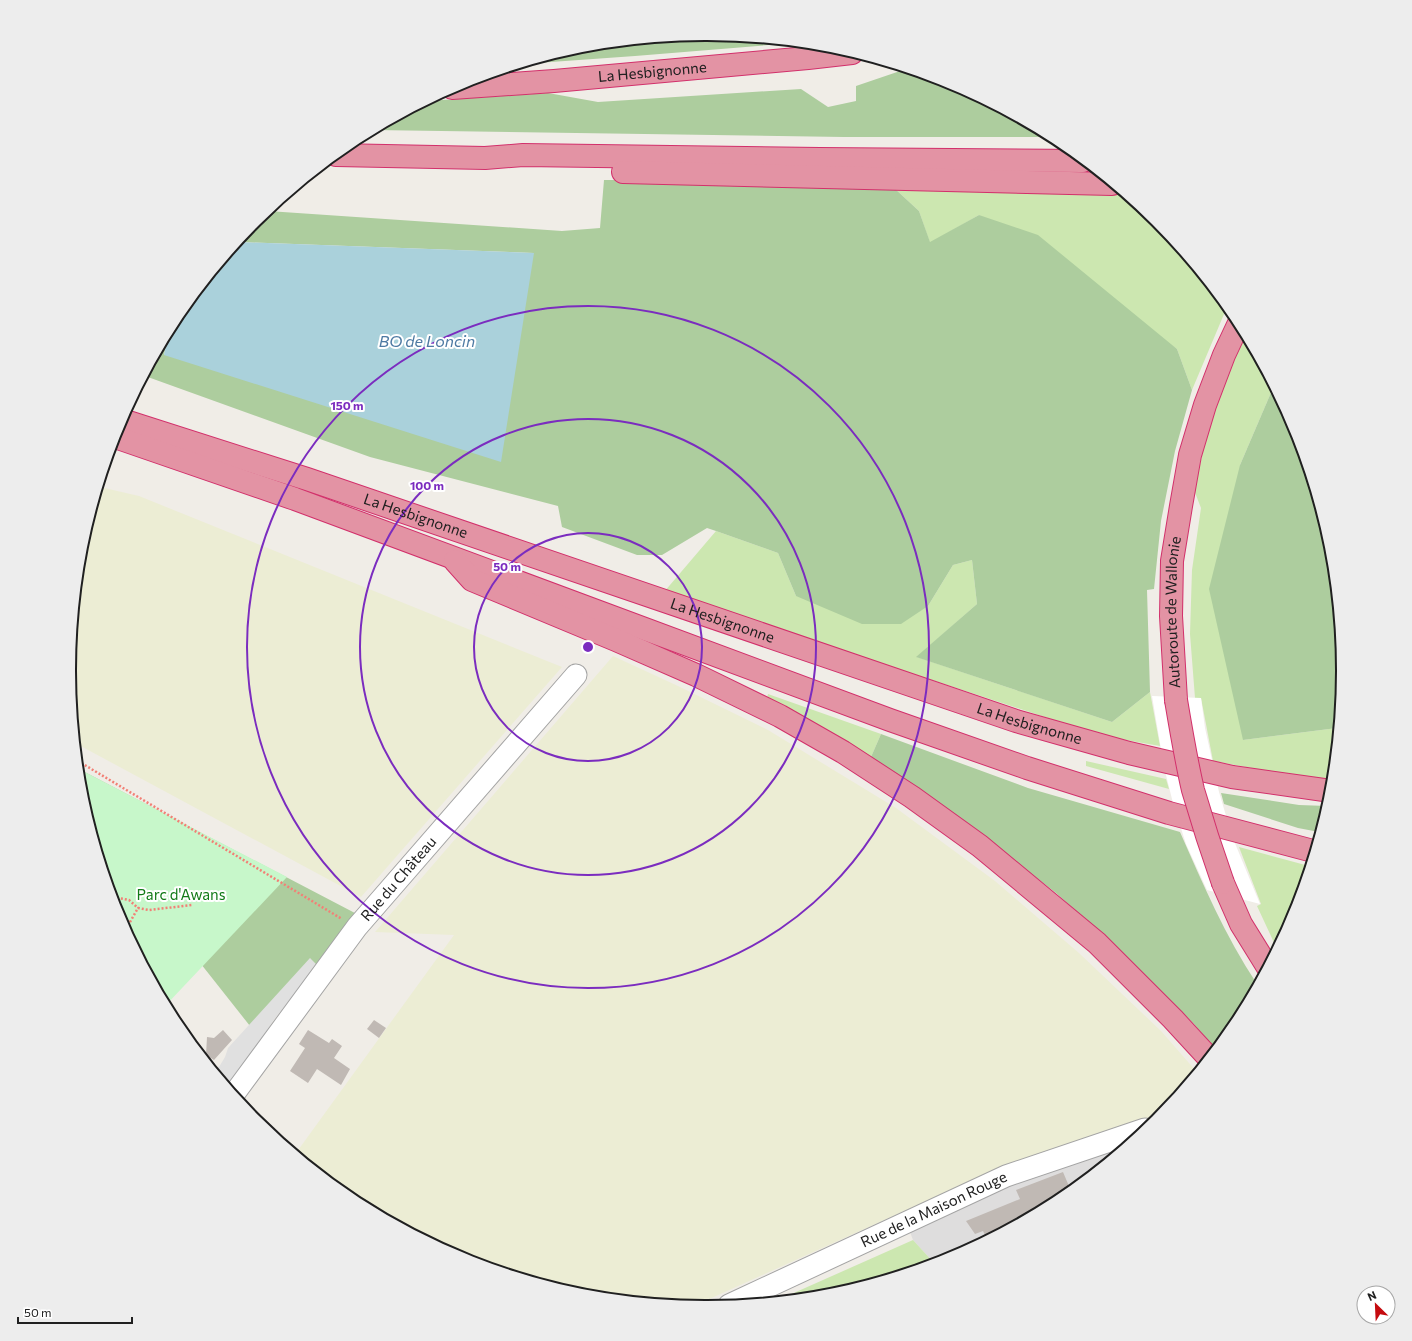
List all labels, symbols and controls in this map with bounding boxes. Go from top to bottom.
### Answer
street label: La Hesbignonne [597,57,707,85]
water label: BO de Loncin [379,331,475,350]
text: 150 m [330,398,364,412]
text: 100 m [410,478,444,492]
street label: La Hesbignonne [362,489,471,541]
street label: Autoroute de Wallonie [1161,535,1184,689]
text: 50 m [493,559,521,573]
street label: La Hesbignonne [668,594,777,646]
centre of rings [581,640,595,654]
street label: La Hesbignonne [975,698,1084,747]
street label: Rue du Château [356,832,440,924]
park label: Parc d'Awans [136,885,226,903]
street label: Rue de la Maison Rouge [857,1167,1009,1250]
north arrow [1356,1285,1396,1325]
text: N [1365,1288,1378,1303]
scale bar [18,1299,132,1325]
text: 50 m [24,1305,52,1319]

